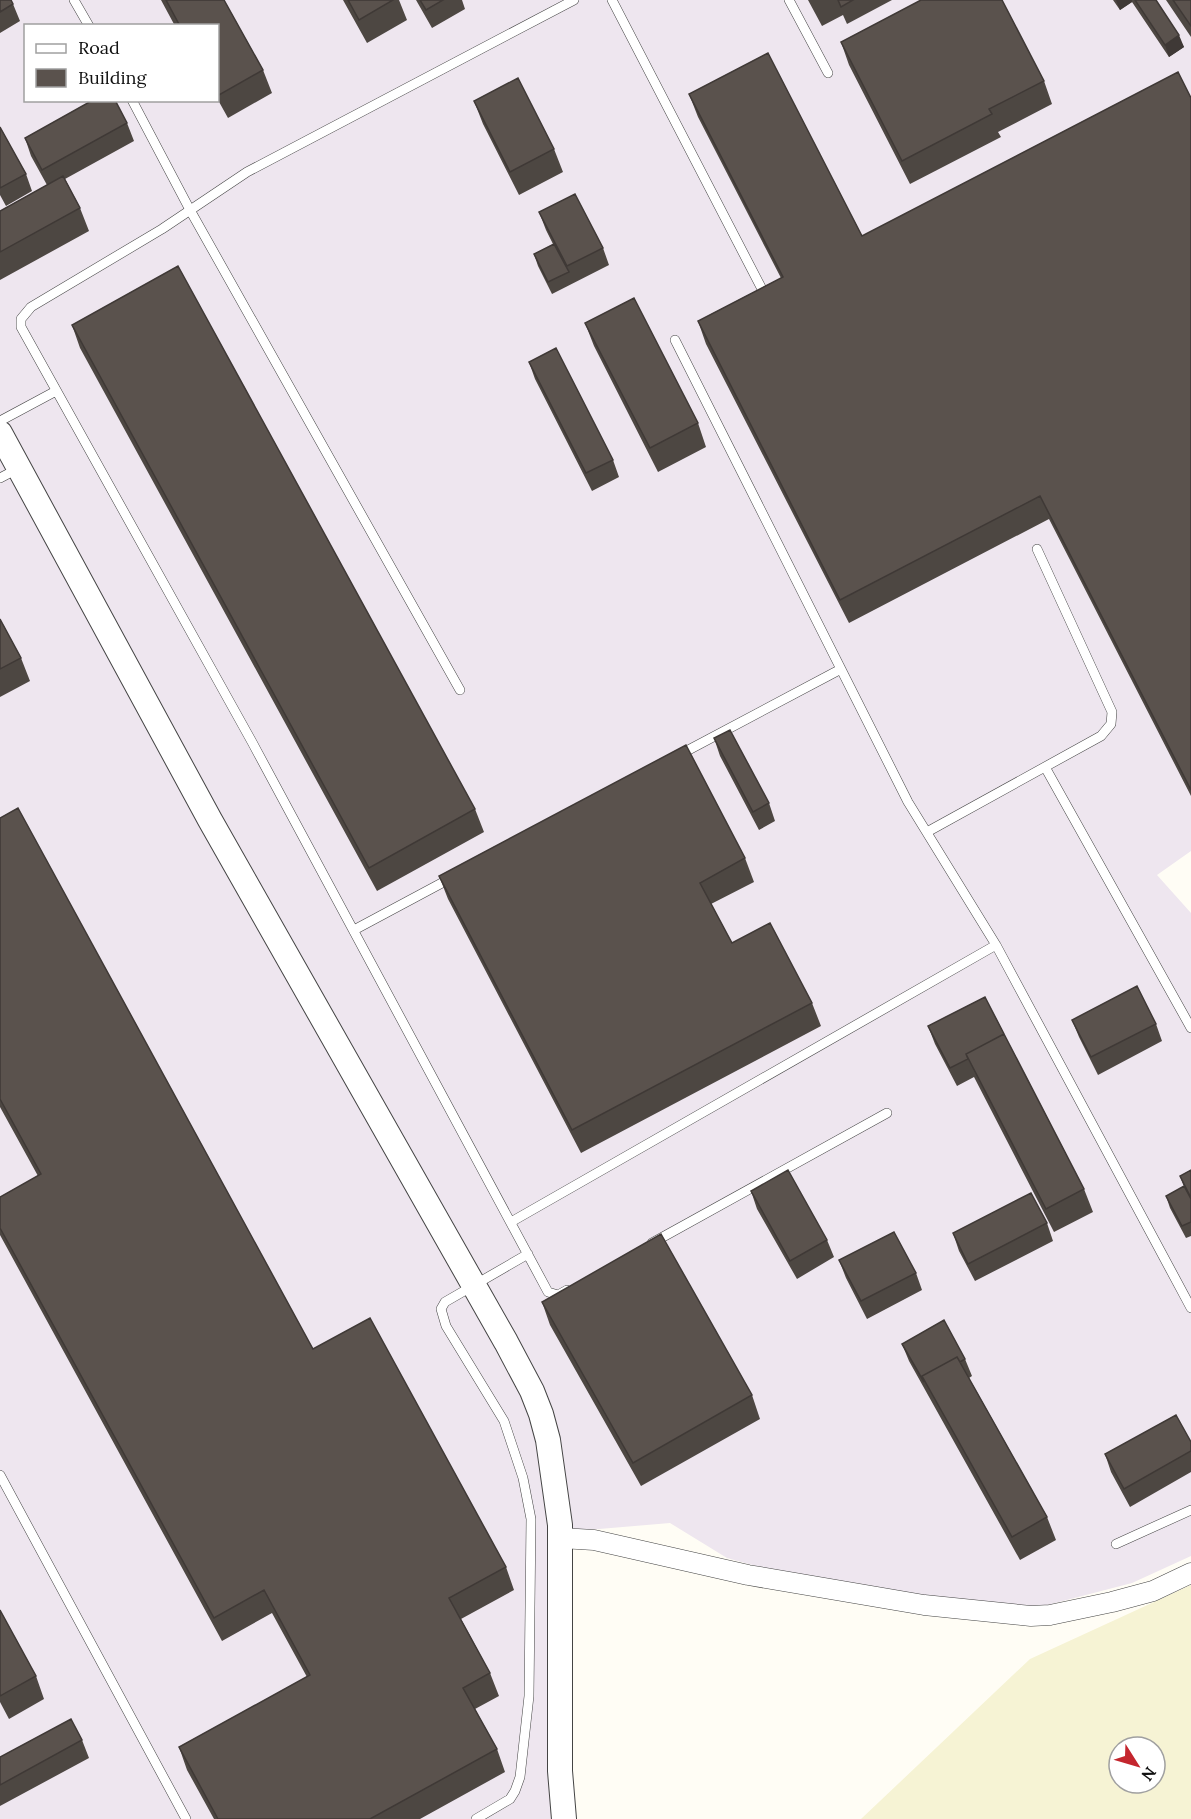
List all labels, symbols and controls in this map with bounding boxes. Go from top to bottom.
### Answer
legend [24,24,219,102]
text: Road [78,36,120,59]
text: Building [78,66,148,89]
north arrow [1107,1735,1167,1795]
text: N [1137,1763,1161,1785]

